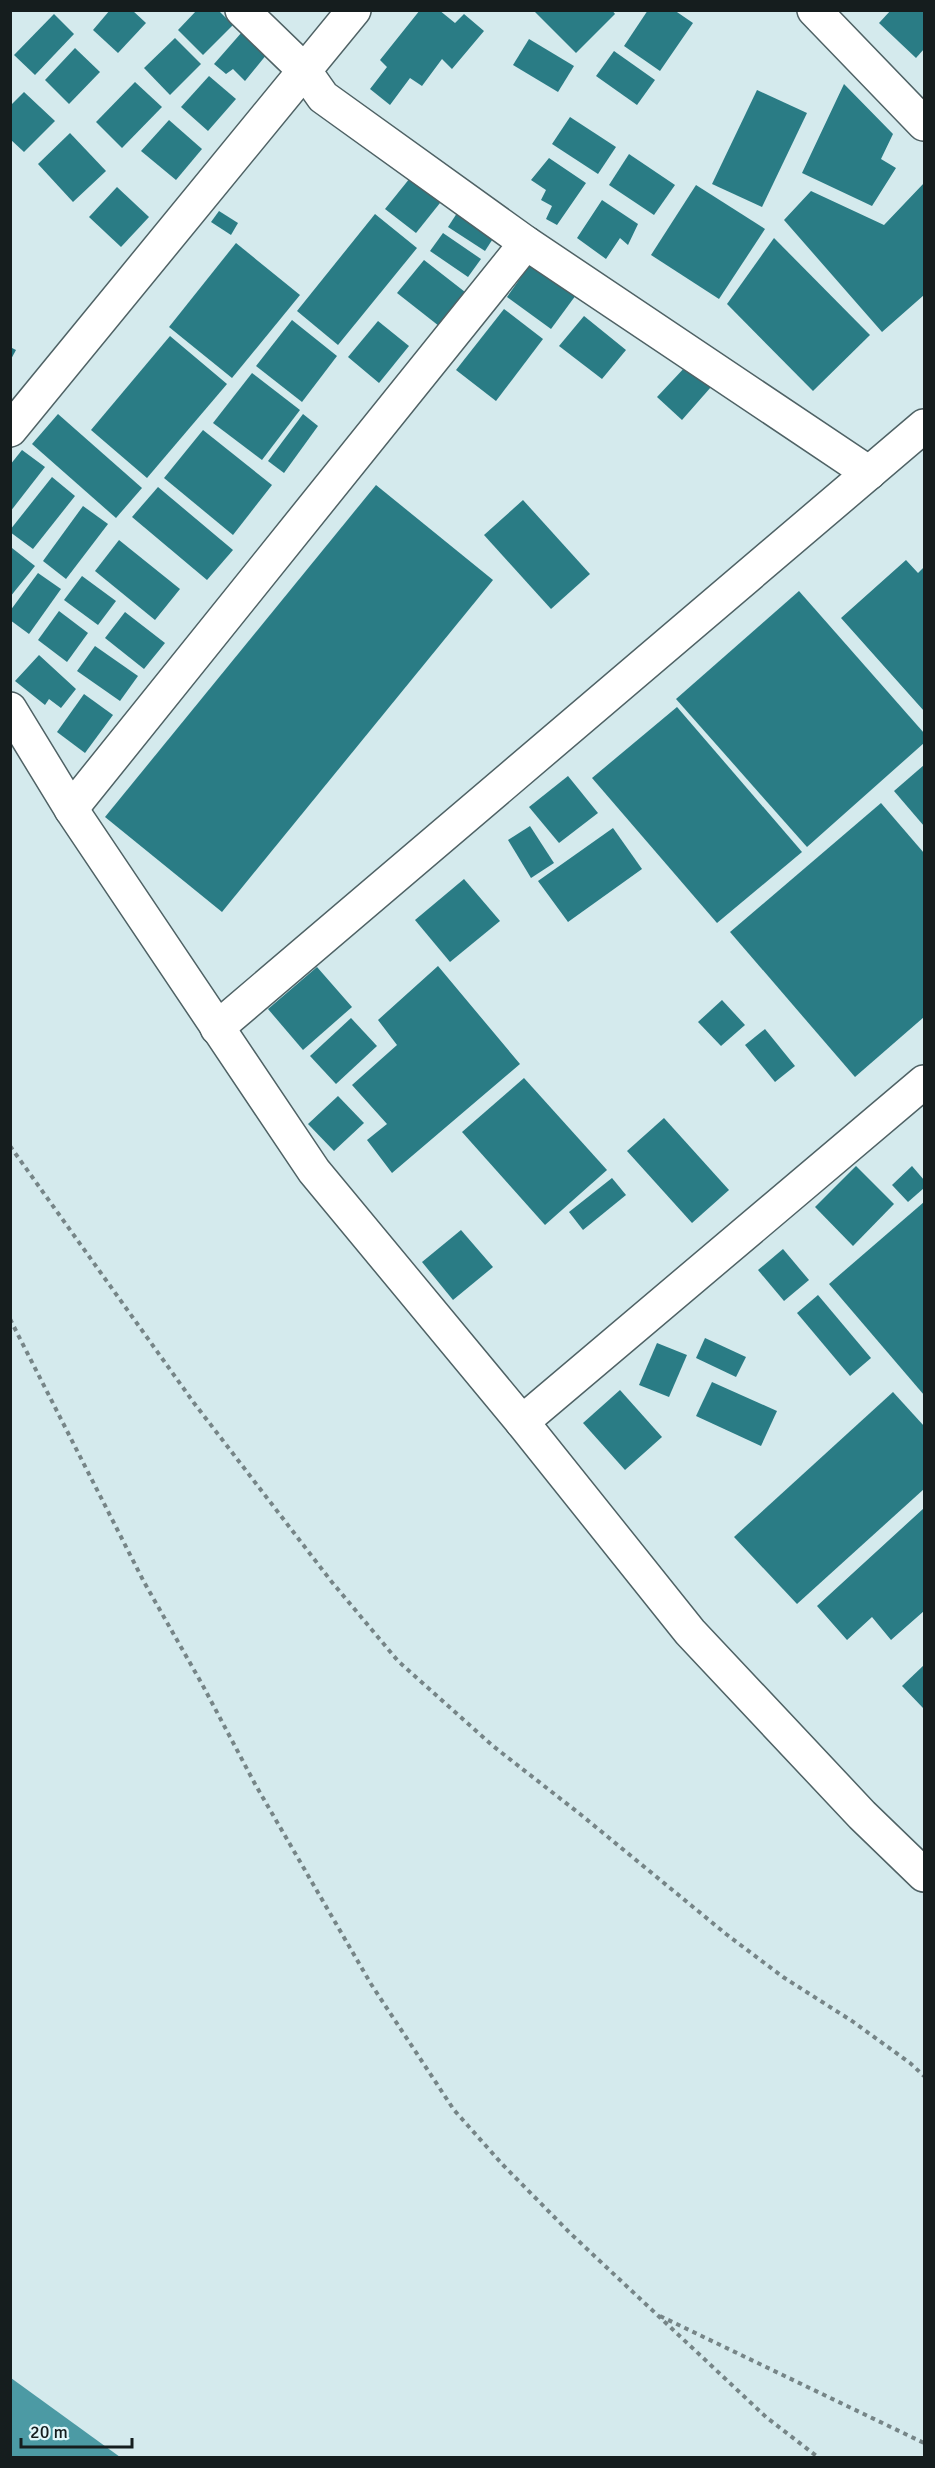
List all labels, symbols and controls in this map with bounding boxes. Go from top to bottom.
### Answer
scale bar [21,2411,132,2449]
text: 20 m [30,2421,68,2443]

